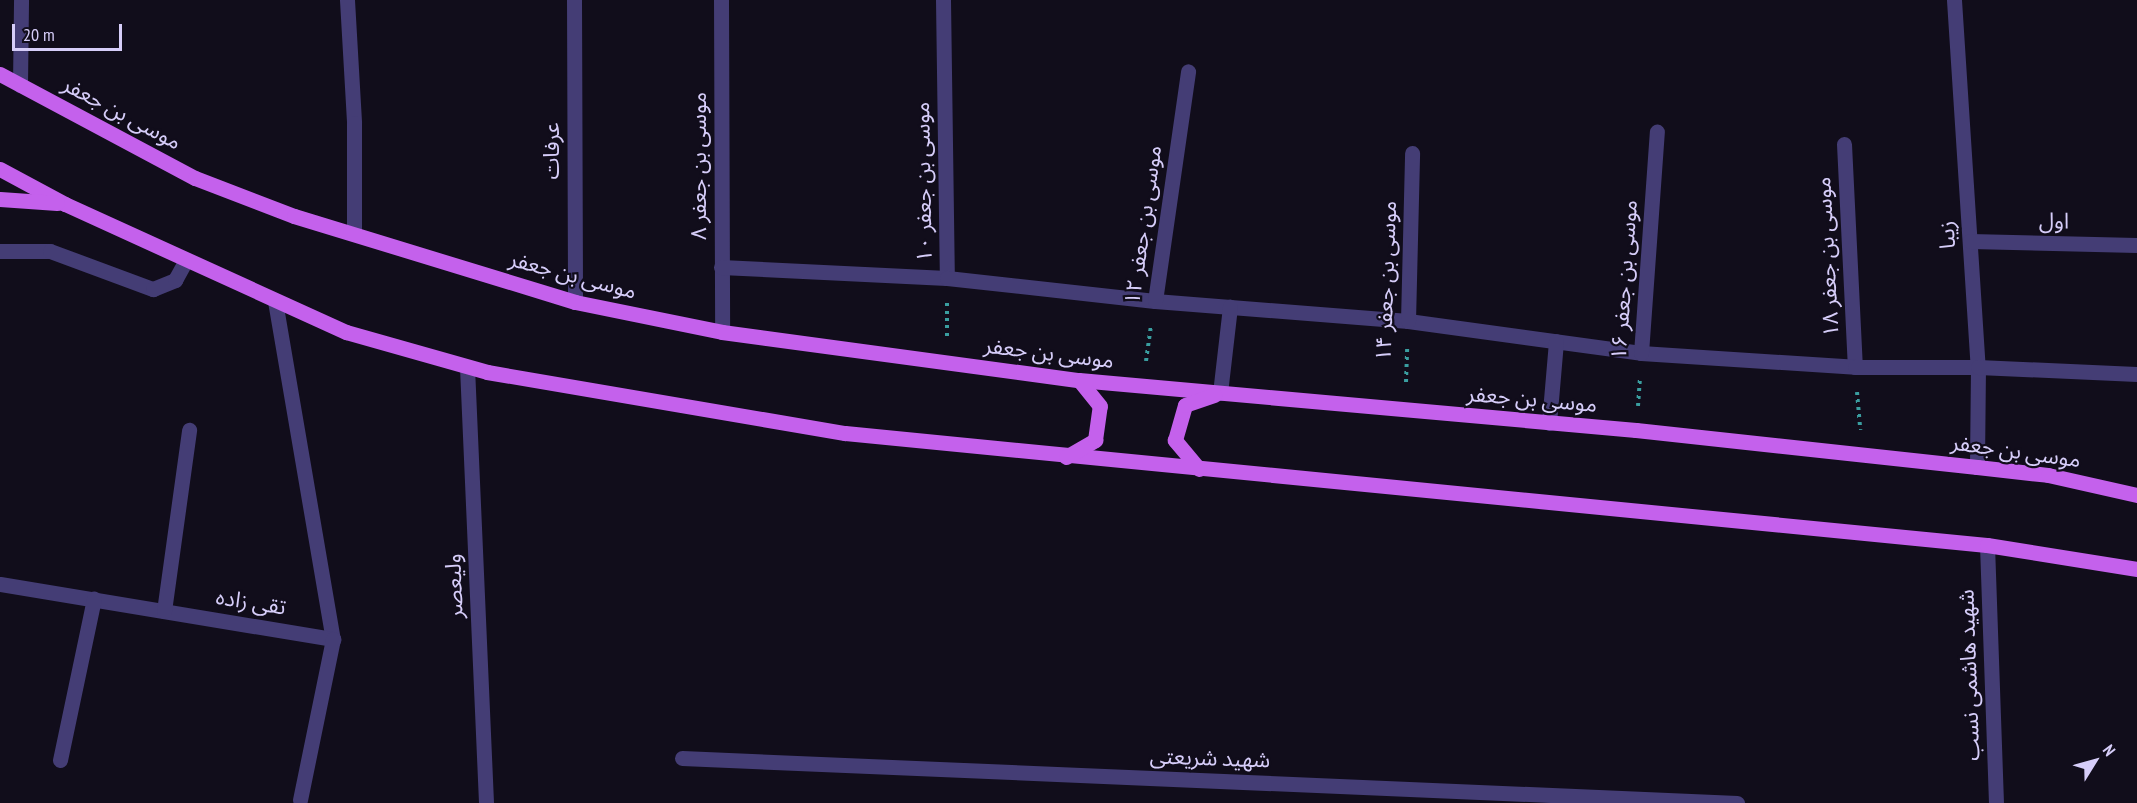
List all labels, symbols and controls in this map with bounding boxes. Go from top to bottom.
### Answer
scale bar [15,12,124,50]
text: 20 m [23,23,55,46]
street label: موسی بن جعفر [58,71,186,155]
street label: موسی بن جعفر ۸ [686,92,712,240]
street label: موسی بن جعفر ۱۰ [908,102,938,262]
street label: عرفات [539,122,565,180]
street label: موسی بن جعفر ۱۲ [1119,144,1167,306]
street label: موسی بن جعفر ۱۸ [1810,176,1844,338]
street label: موسی بن جعفر ۱۶ [1605,199,1643,361]
street label: موسی بن جعفر ۱۴ [1370,200,1402,362]
street label: اول [2039,208,2069,234]
street label: زیبا [1933,220,1961,250]
street label: موسی بن جعفر [506,245,640,305]
street label: موسی بن جعفر [983,332,1115,374]
street label: موسی بن جعفر [1466,380,1598,418]
street label: موسی بن جعفر [1949,429,2083,473]
street label: ولیعصر [440,553,468,619]
street label: تقی زاده [214,583,288,621]
street label: شهید هاشمی نسب [1953,589,1985,761]
north arrow [2065,731,2125,791]
text: N [2099,741,2120,760]
street label: شهید شریعتی [1149,743,1271,773]

